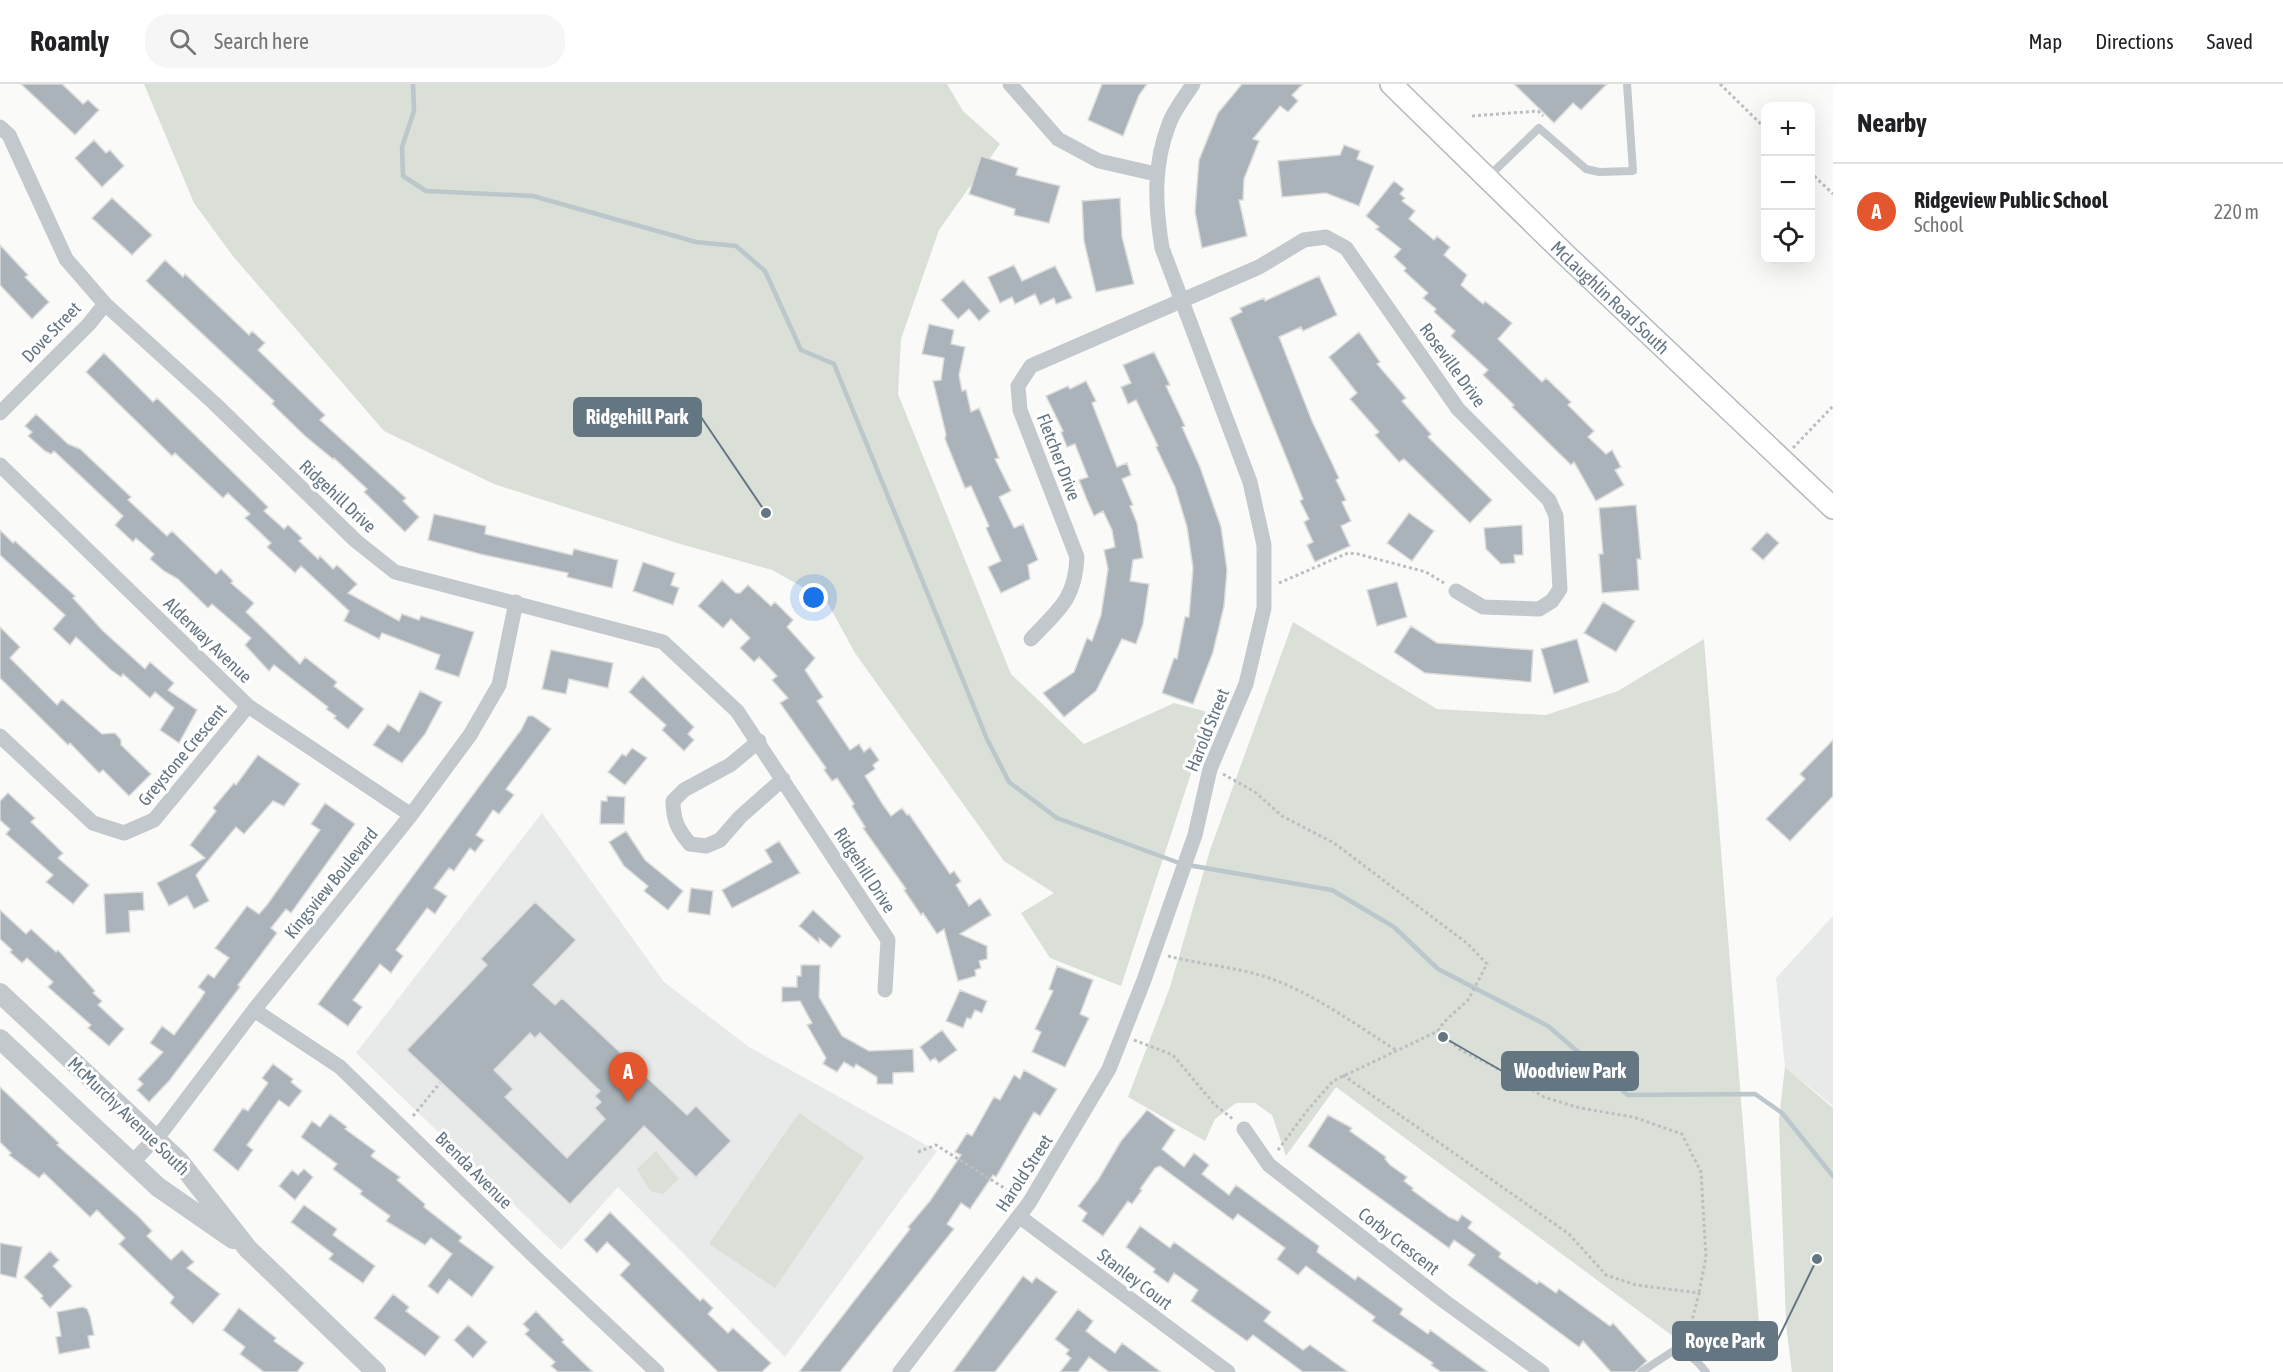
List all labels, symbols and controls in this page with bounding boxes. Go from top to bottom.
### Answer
search box [145,14,565,68]
text: Roamly [30,25,109,57]
icon: search [166,25,199,58]
text: Search here [214,28,309,54]
text: Map [2028,29,2062,53]
text: Directions [2095,29,2174,53]
text: Saved [2207,29,2253,53]
map controls [1761,102,1815,264]
button: + [1761,102,1815,156]
text: Nearby [1857,108,1927,138]
button: − [1761,156,1815,210]
text: Ridgeview Public School [1914,187,2108,213]
text: A [1872,200,1881,223]
text: 220 m [2214,200,2259,223]
button: locate [1761,210,1815,264]
text: School [1914,213,1964,236]
street label: McLaughlin Road South [1547,236,1674,358]
street label: Dove Street [17,297,85,367]
street label: Roseville Drive [1416,319,1490,411]
callout: Ridgehill Park [574,398,701,436]
text: Ridgehill Park [586,405,688,428]
street label: Fletcher Drive [1033,411,1085,503]
street label: Ridgehill Drive [295,455,381,537]
your location [799,583,828,612]
street label: Alderway Avenue [160,593,256,687]
street label: Harold Street [1181,685,1233,775]
street label: Greystone Crescent [133,700,231,810]
street label: Kingsview Boulevard [280,823,382,943]
street label: Ridgehill Drive [830,824,900,916]
pin: A [608,1052,648,1102]
callout: Woodview Park [1502,1052,1638,1090]
street label: McMurchy Avenue South [64,1053,194,1179]
text: Woodview Park [1513,1059,1626,1082]
street label: Brenda Avenue [431,1127,517,1213]
street label: Harold Street [991,1131,1057,1215]
street label: Corby Crescent [1354,1203,1444,1279]
street label: Stanley Court [1094,1244,1176,1314]
callout: Royce Park [1673,1322,1777,1360]
text: Royce Park [1685,1329,1765,1352]

